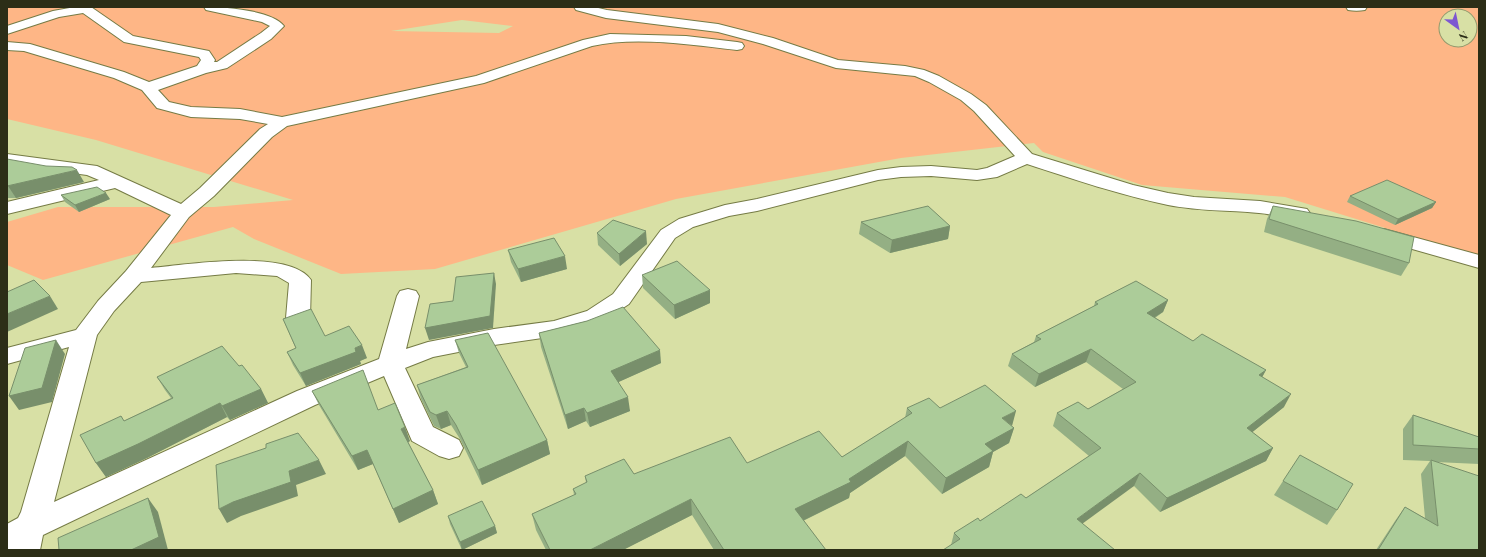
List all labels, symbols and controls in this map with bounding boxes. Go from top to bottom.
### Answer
north arrow [1438,8,1478,48]
text: N [1456,28,1471,45]

